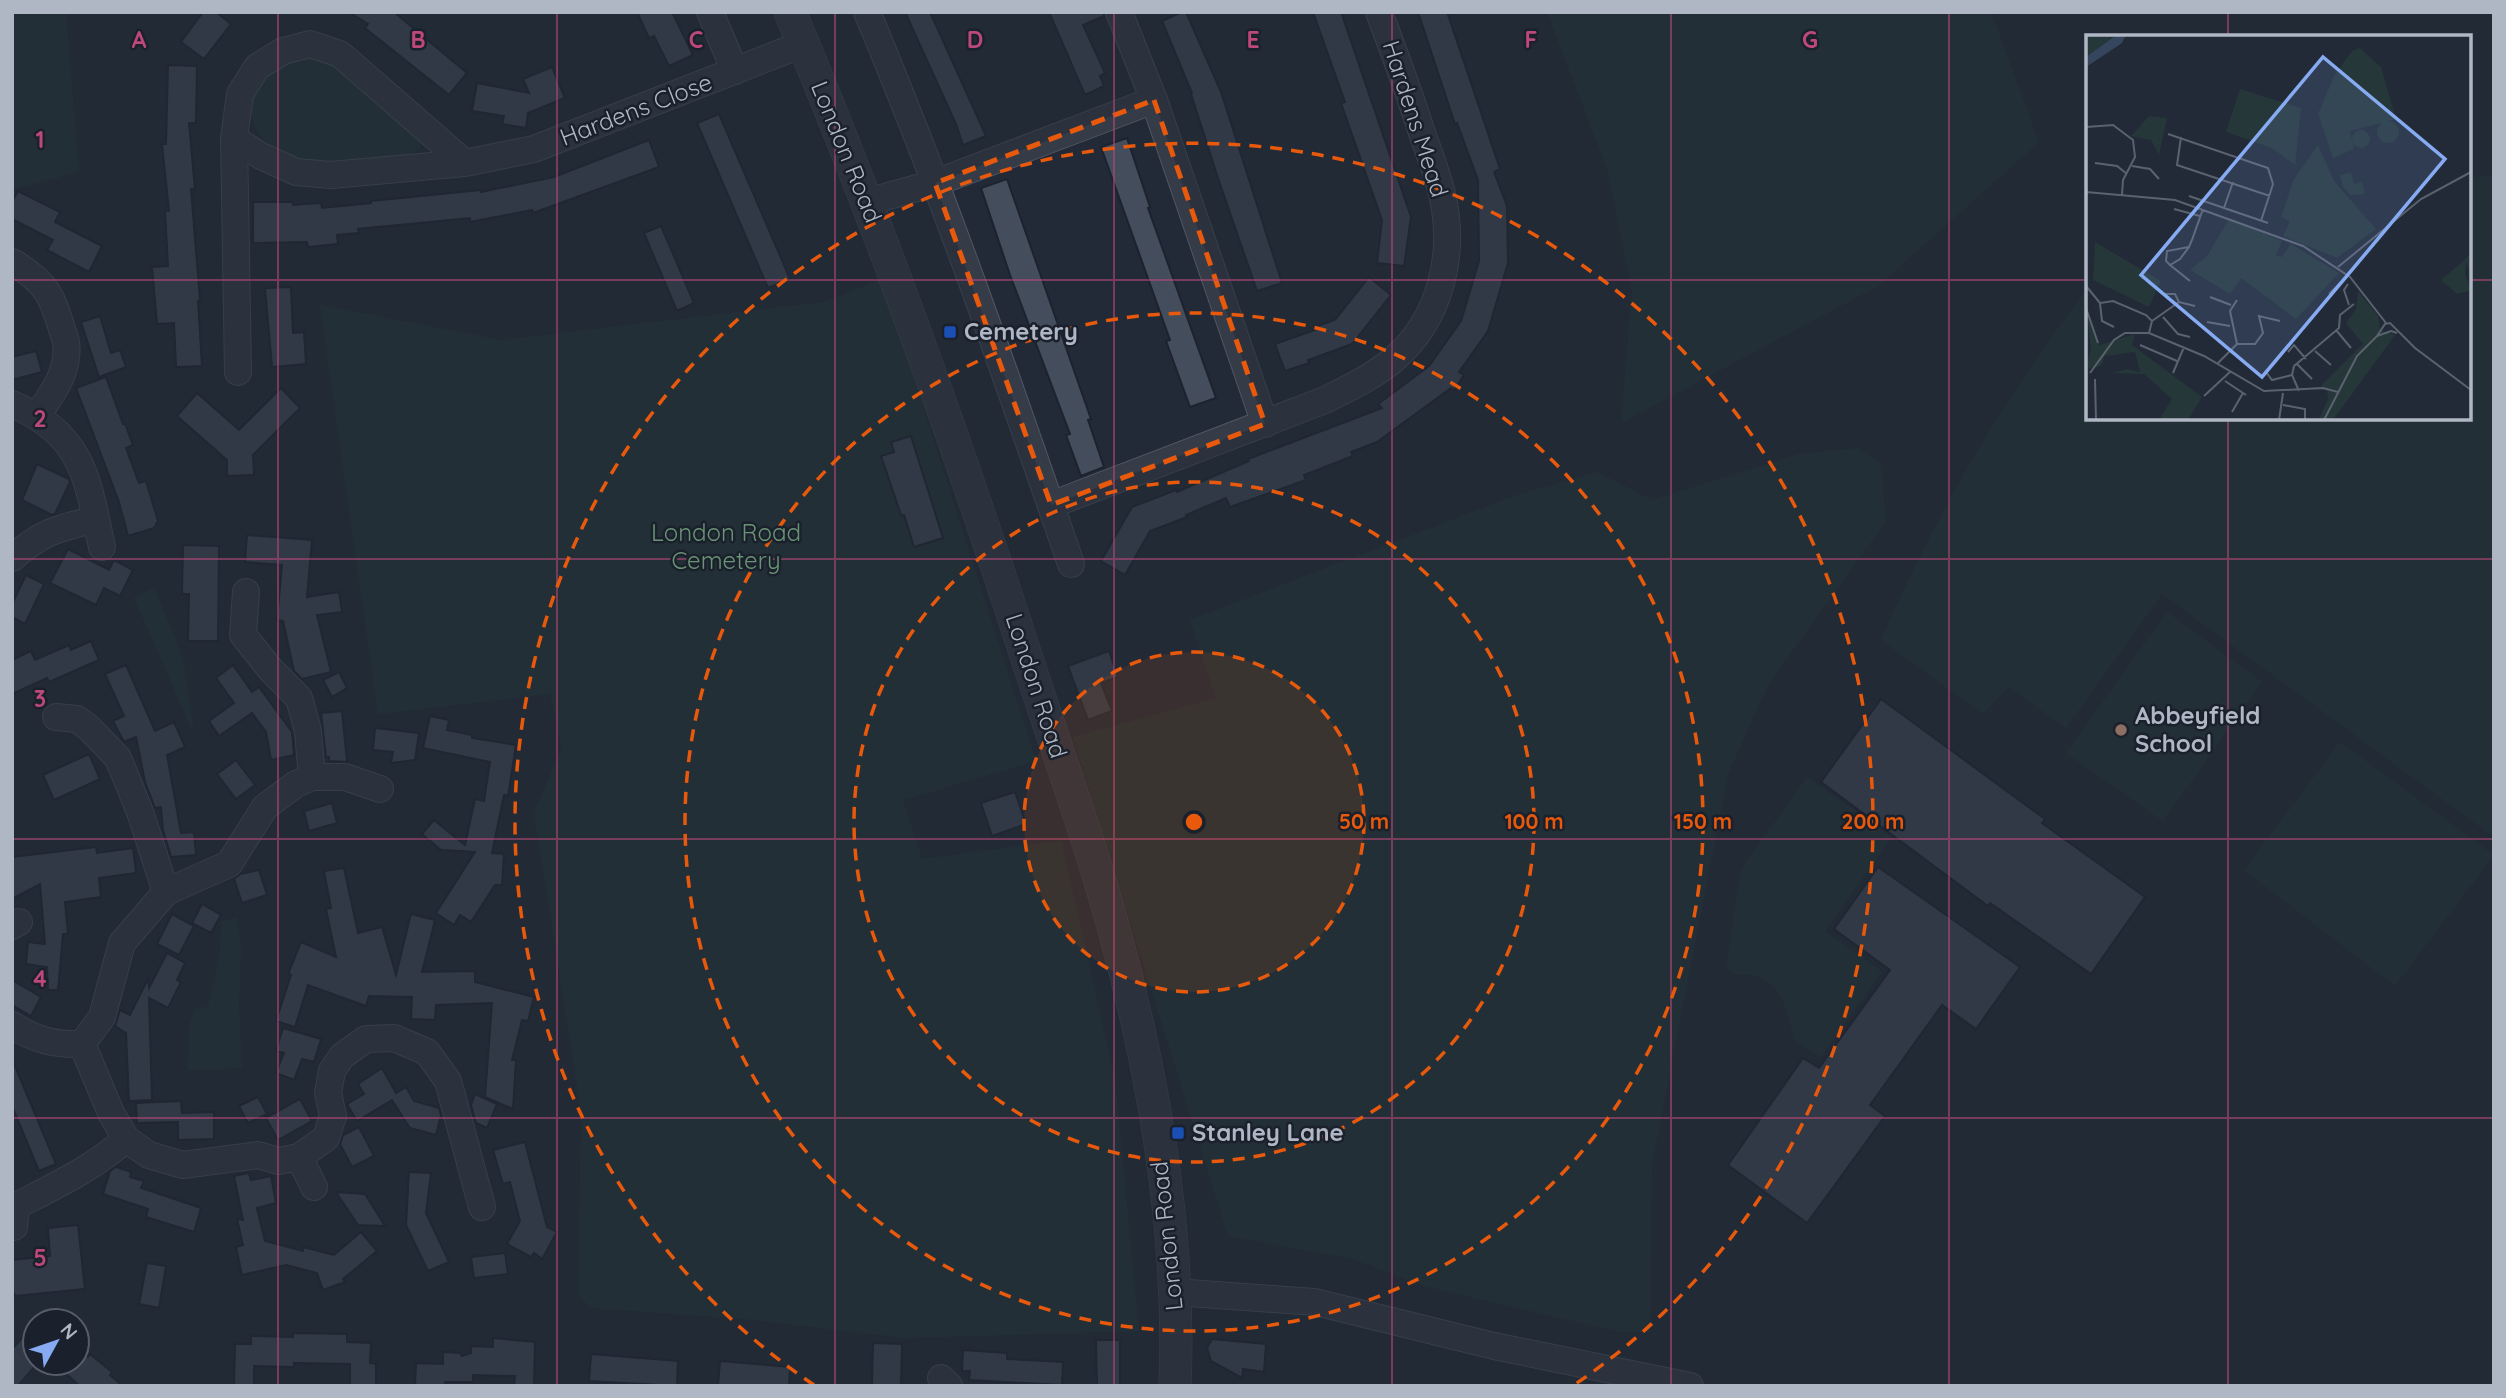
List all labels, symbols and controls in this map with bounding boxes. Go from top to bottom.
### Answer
text: A [132,25,147,54]
text: B [410,25,426,54]
text: C [689,25,703,54]
text: D [967,25,983,54]
text: E [1246,25,1260,54]
text: F [1525,25,1537,54]
text: G [1802,25,1818,54]
inset map [2086,35,2471,420]
street label: Hardens Mead [1377,37,1455,201]
street label: Hardens Close [555,66,716,152]
street label: London Road [805,76,889,227]
text: 1 [36,125,44,154]
place label: Cemetery [964,316,1078,346]
marker: Cemetery [942,324,958,340]
text: 2 [33,404,47,433]
park label: London Road Cemetery [651,517,801,575]
street label: London Road [999,610,1074,762]
text: 3 [34,684,46,713]
place label: Abbeyfield School [2135,700,2260,758]
marker: Abbeyfield School [2113,722,2129,738]
text: 50 m [1339,808,1389,834]
text: 100 m [1504,808,1564,834]
text: 150 m [1674,808,1732,834]
text: 200 m [1842,808,1904,834]
centre of rings [1182,810,1206,834]
text: 4 [33,964,47,993]
place label: Stanley Lane [1192,1117,1344,1147]
marker: Stanley Lane [1170,1125,1186,1141]
street label: London Road [1143,1160,1189,1312]
text: 5 [33,1243,47,1272]
north arrow [21,1307,91,1377]
text: N [55,1318,83,1344]

